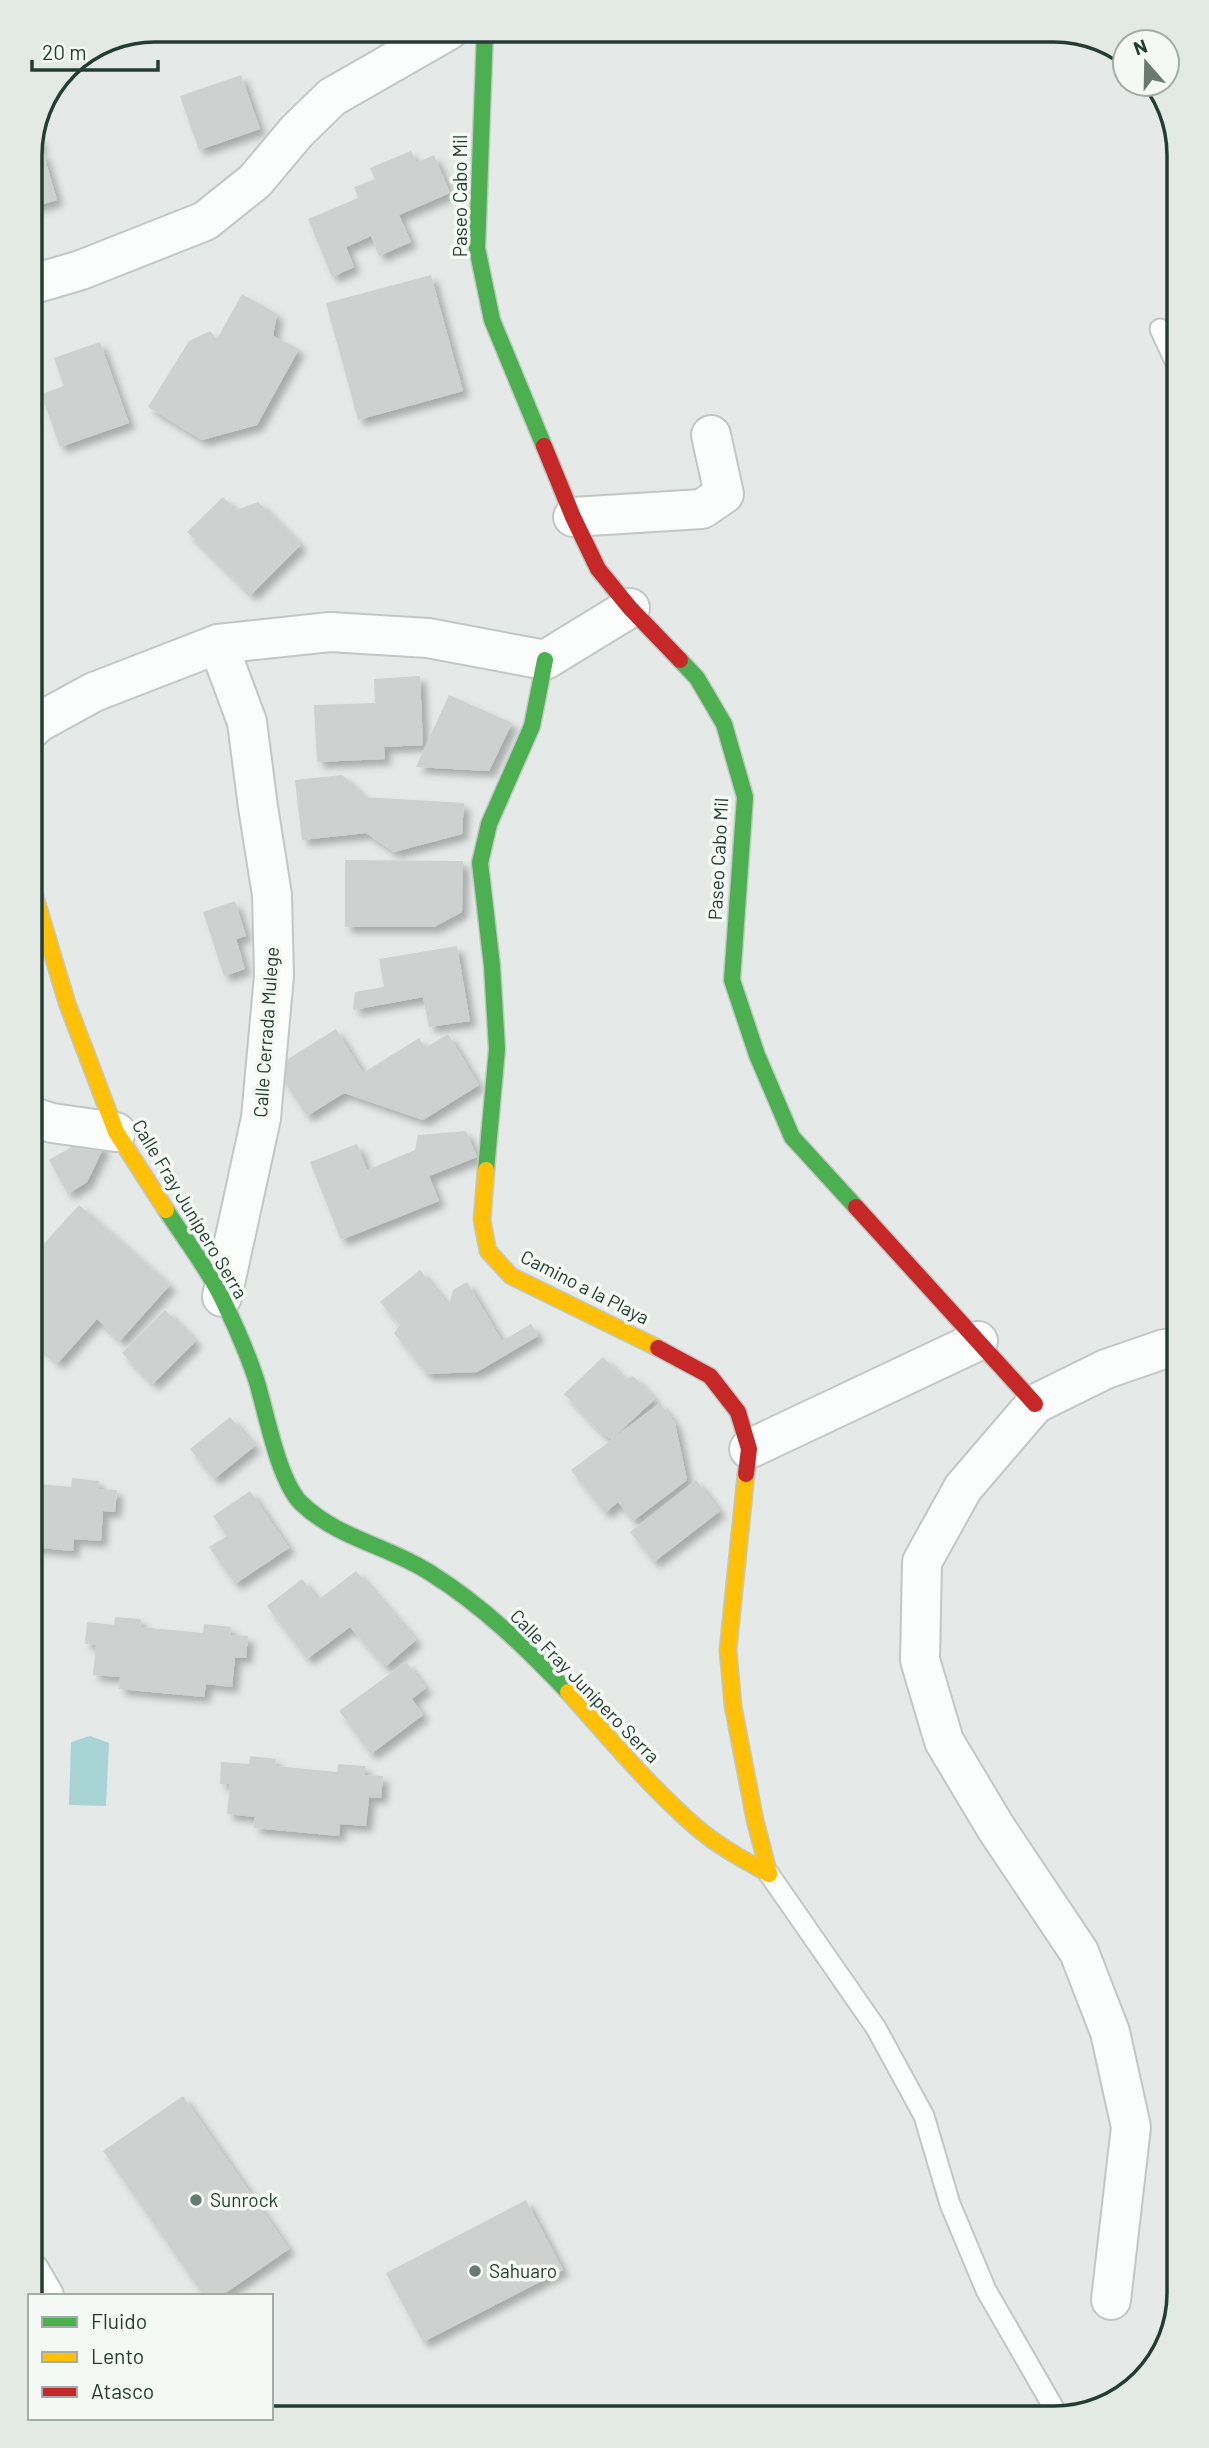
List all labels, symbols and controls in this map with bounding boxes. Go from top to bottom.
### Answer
scale bar [32,28,158,72]
north arrow [1111,28,1181,98]
text: N [1130,34,1150,60]
text: 20 m [42,39,87,64]
street label: Paseo Cabo Mil [448,135,471,257]
street label: Paseo Cabo Mil [703,797,732,921]
street label: Calle Cerrada Mulege [248,946,283,1118]
street label: Calle Fray Junípero Serra [128,1115,253,1303]
street label: Camino a la Playa [517,1244,653,1329]
street label: Calle Fray Junípero Serra [506,1604,665,1767]
place label: Sunrock [210,2188,278,2211]
marker: Sunrock [188,2192,204,2208]
place label: Sahuaro [489,2259,557,2282]
marker: Sahuaro [467,2263,483,2279]
legend [28,2294,273,2420]
text: Fluido [91,2308,147,2333]
text: Lento [91,2343,144,2368]
text: Atasco [91,2378,154,2403]

